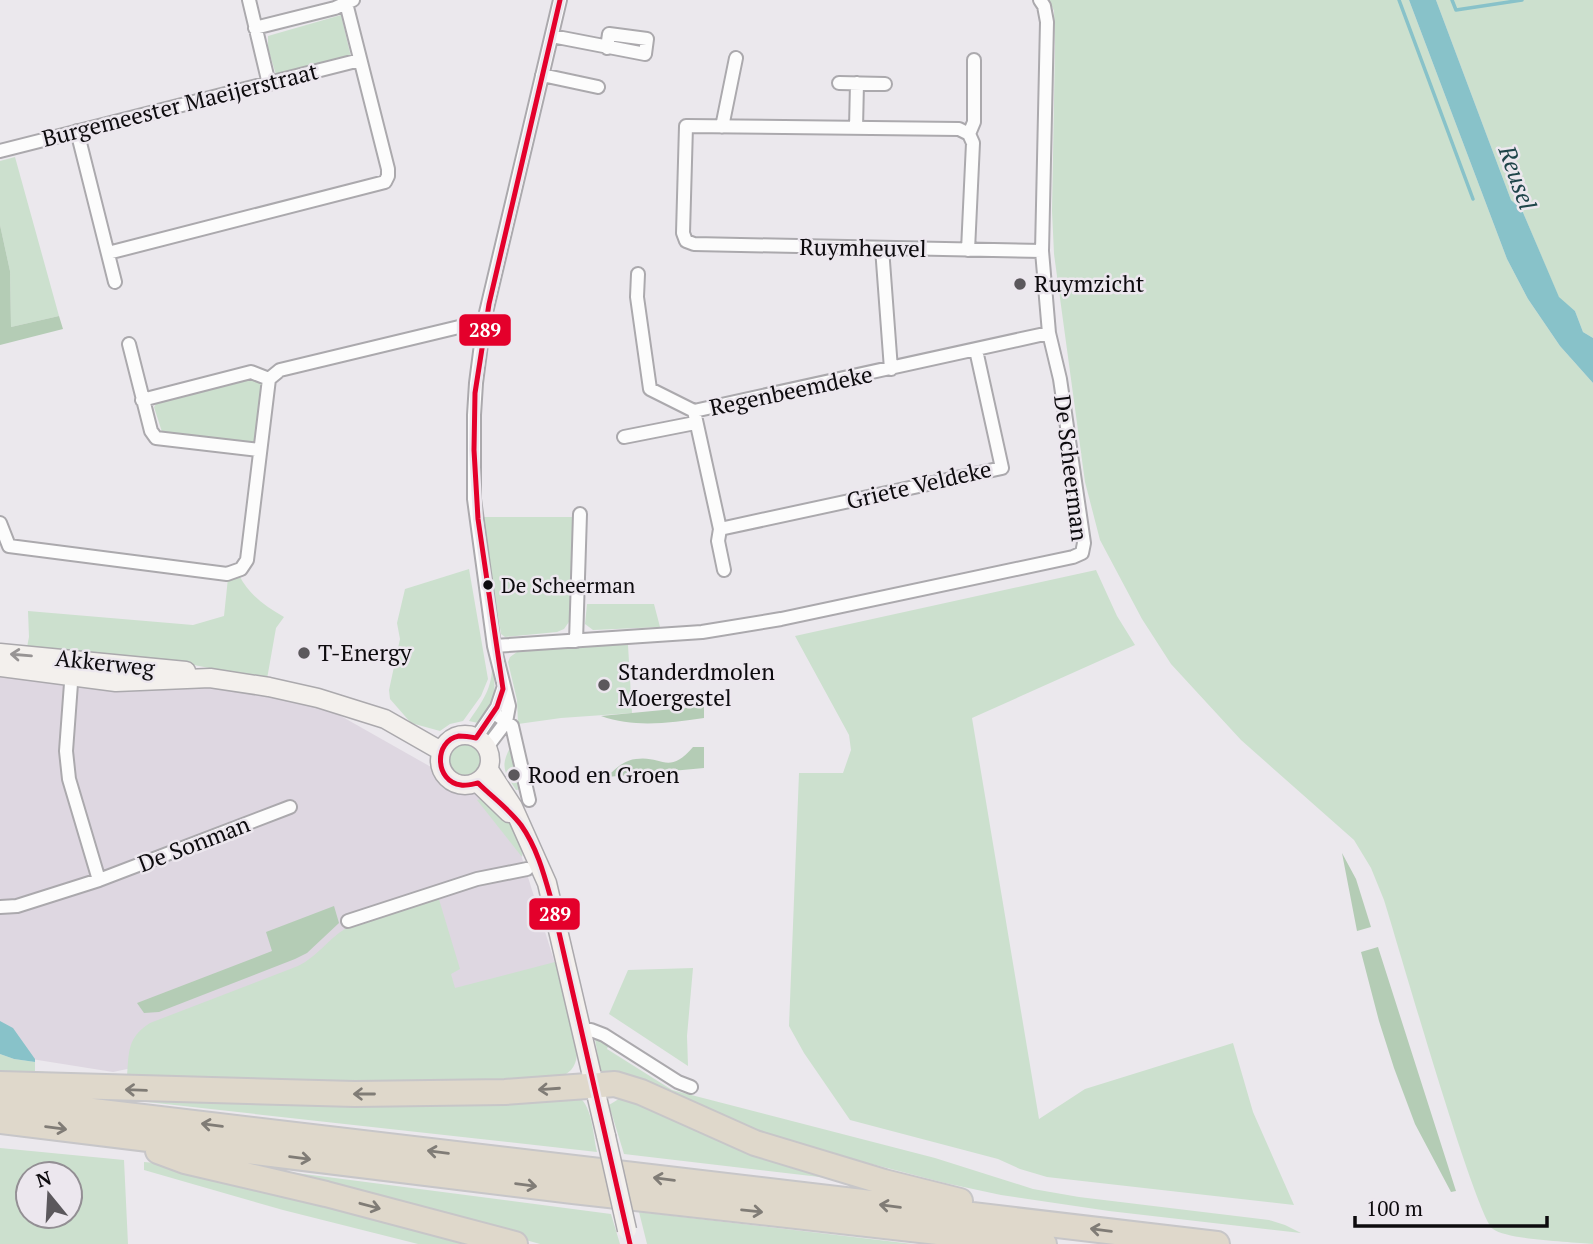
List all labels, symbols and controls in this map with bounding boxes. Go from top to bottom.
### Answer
street label: Burgemeester Maeijerstraat [39,55,322,154]
water label: Reusel [1491,140,1544,215]
street label: Ruymheuvel [799,231,927,264]
place label: Ruymzicht [1034,268,1145,299]
marker: Ruymzicht [1012,276,1028,292]
line badge: 289 [458,313,512,347]
text: 289 [469,317,501,342]
street label: Regenbeemdeke [706,358,875,423]
street label: De Scheerman [1047,393,1096,543]
street label: Griete Veldeke [843,453,994,516]
place label: De Scheerman [501,571,636,599]
marker: De Scheerman [481,578,495,592]
place label: T-Energy [318,637,412,668]
street label: Akkerweg [54,642,157,683]
marker: T-Energy [296,645,312,661]
one-way arrow [10,648,33,661]
place label: Standerdmolen Moergestel [618,656,775,713]
marker: Standerdmolen Moergestel [596,677,612,693]
place label: Rood en Groen [528,759,680,790]
marker: Rood en Groen [506,767,522,783]
street label: De Sonman [134,808,254,879]
line badge: 289 [528,897,581,931]
text: 289 [539,901,571,926]
one-way arrow [125,1083,148,1096]
one-way arrow [539,1083,561,1096]
one-way arrow [352,1087,375,1101]
one-way arrow [202,1119,224,1132]
one-way arrow [44,1121,66,1134]
one-way arrow [427,1146,450,1159]
one-way arrow [289,1151,311,1164]
north arrow [14,1160,84,1230]
text: N [33,1164,55,1192]
one-way arrow [653,1173,676,1186]
one-way arrow [514,1179,537,1192]
scale bar [1355,1184,1548,1228]
text: 100 m [1366,1194,1423,1222]
one-way arrow [879,1199,902,1212]
one-way arrow [359,1200,381,1213]
one-way arrow [741,1204,763,1217]
one-way arrow [1090,1224,1112,1237]

